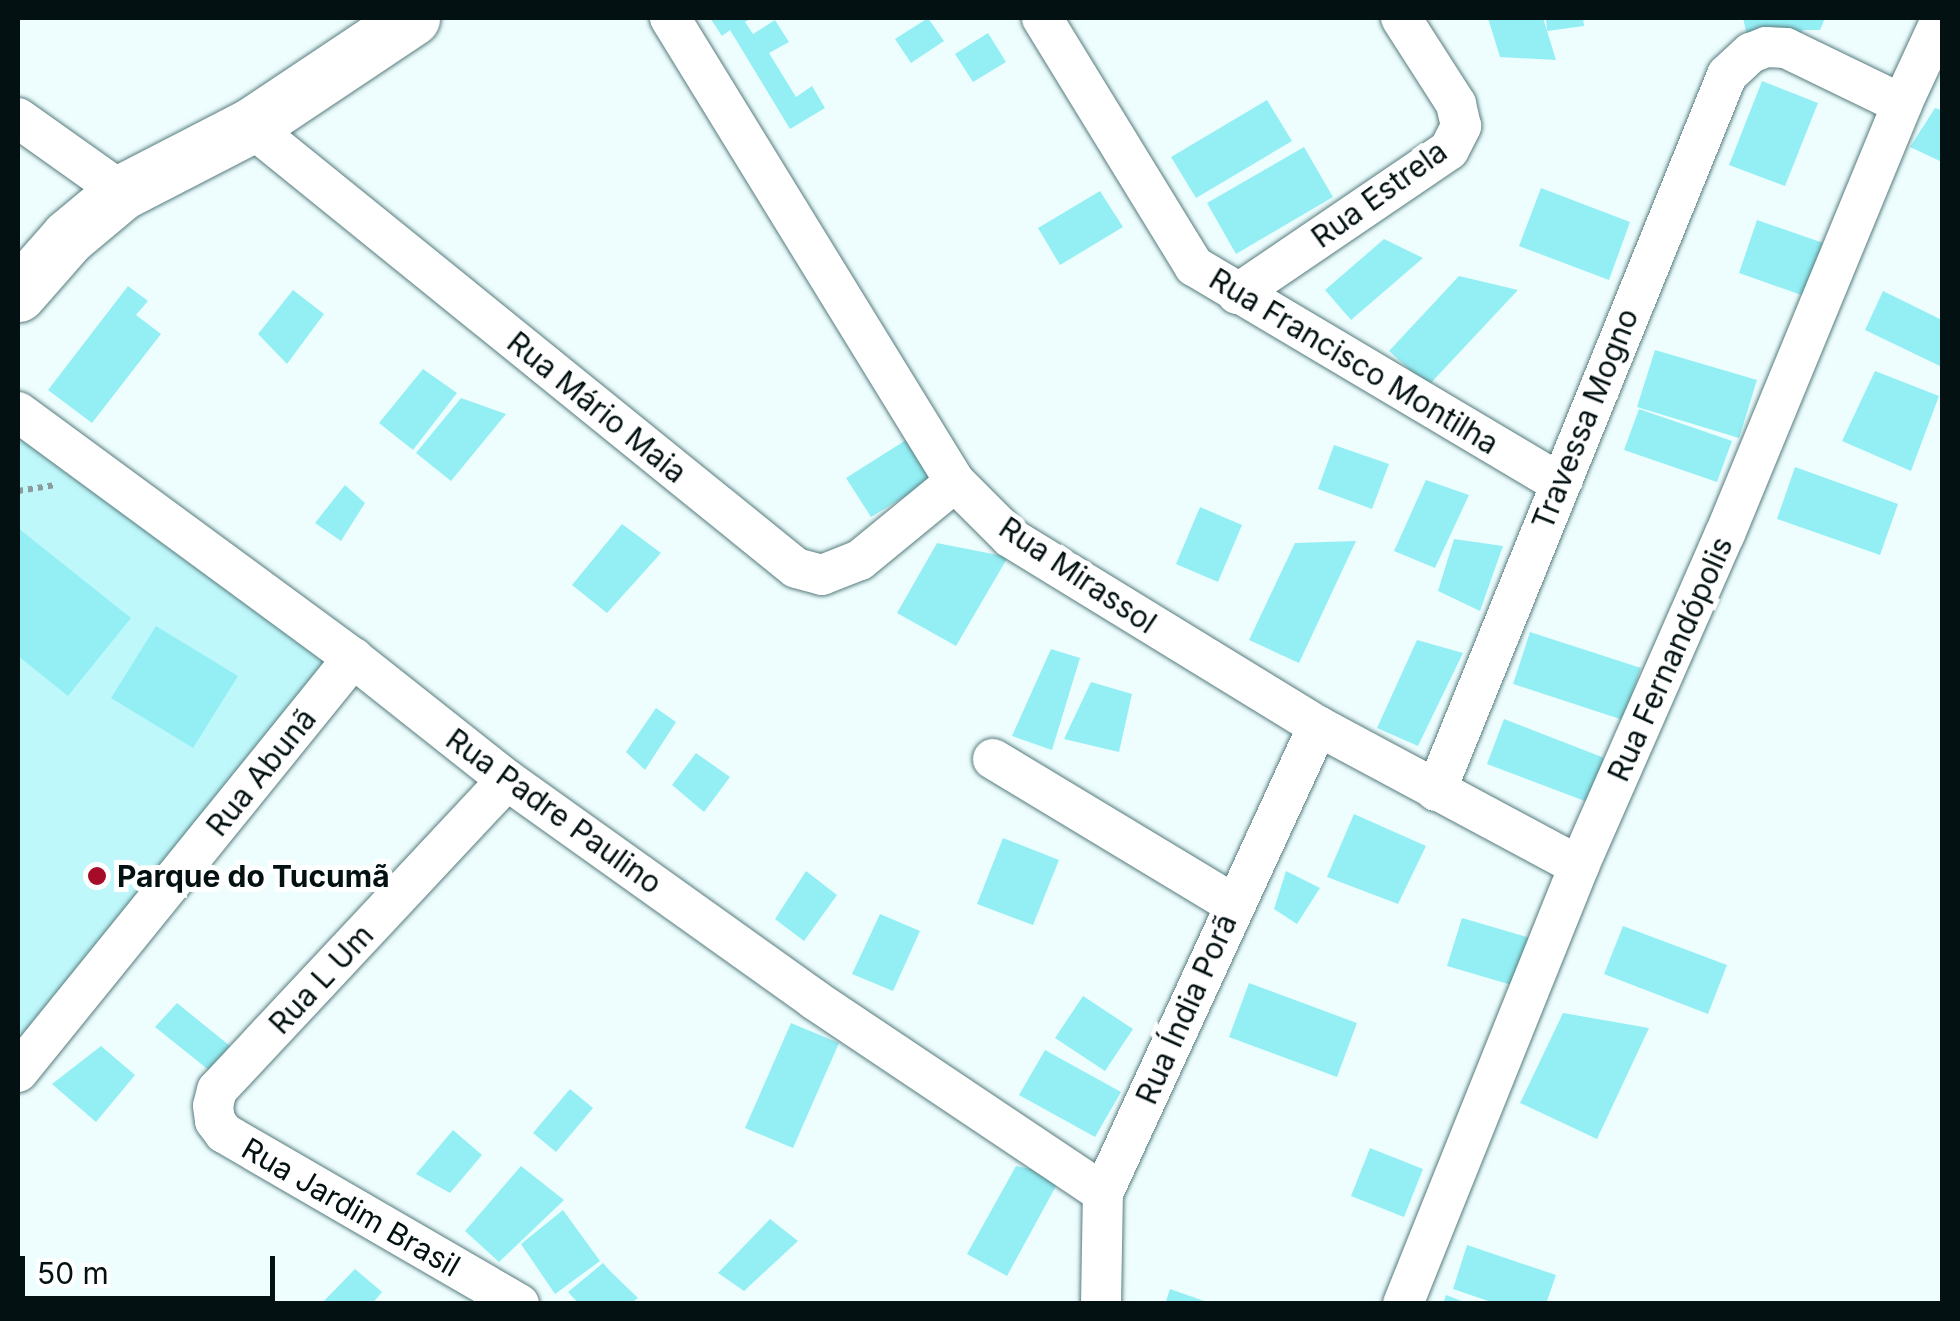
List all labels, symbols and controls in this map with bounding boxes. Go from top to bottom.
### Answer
street label: Rua Estrela [1304,133,1454,255]
street label: Rua Francisco Montilha [1203,260,1505,462]
street label: Travessa Mogno [1524,303,1646,535]
street label: Rua Mário Maia [500,324,694,490]
street label: Rua Mirassol [993,509,1163,641]
street label: Rua Fernandópolis [1600,531,1740,787]
street label: Rua Abunã [199,701,323,843]
street label: Rua Padre Paulino [439,721,669,901]
place label: Parque do Tucumã [117,858,390,894]
marker: Parque do Tucumã [86,865,108,887]
street label: Rua Índia Porã [1128,908,1244,1110]
street label: Rua L Um [261,917,381,1041]
street label: Rua Jardim Brasil [236,1130,466,1284]
scale bar [25,1236,280,1298]
text: 50 m [37,1255,109,1291]

